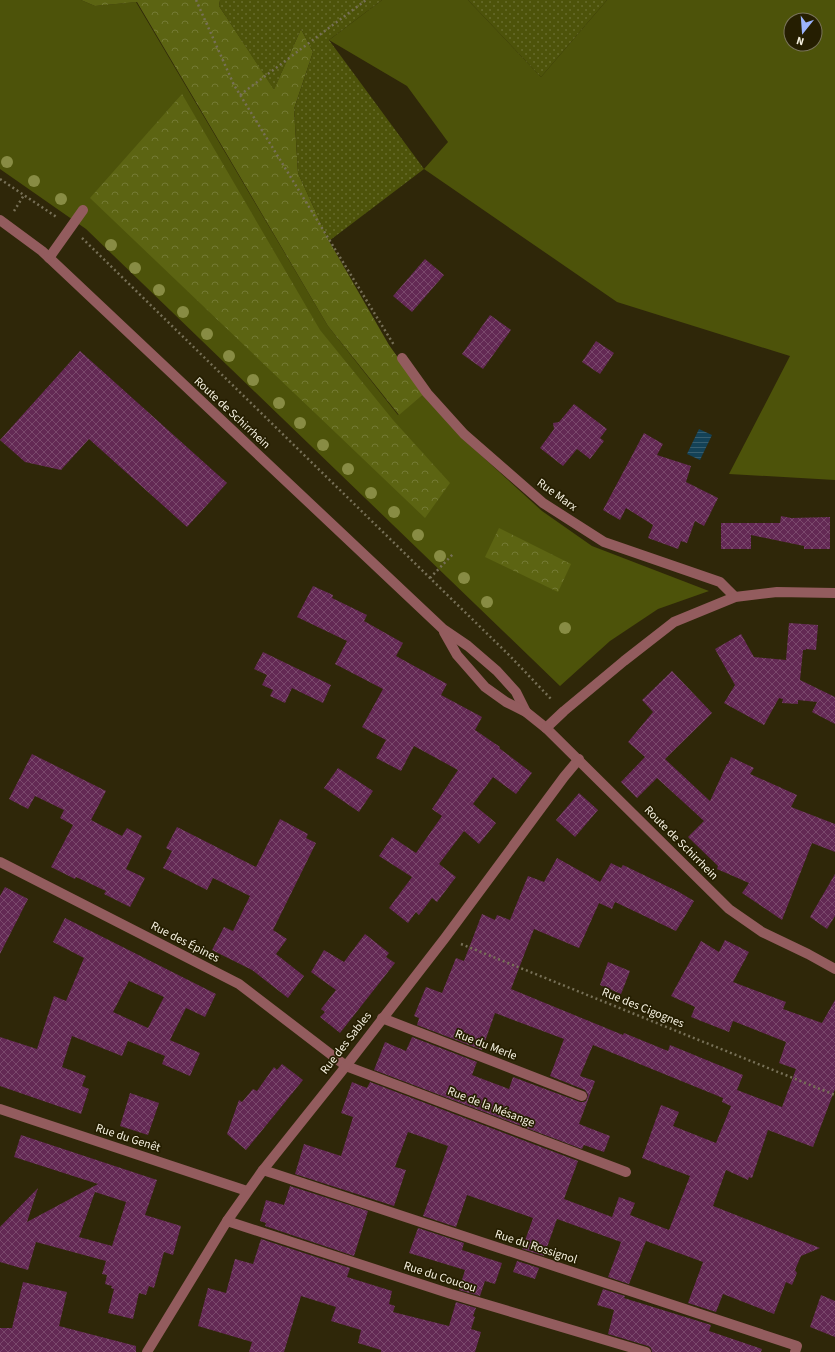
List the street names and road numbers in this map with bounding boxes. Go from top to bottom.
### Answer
street label: Route de Schirrhein [190,373,274,453]
street label: Rue Marx [533,475,581,516]
street label: Route de Schirrhein [640,802,722,884]
street label: Rue des Épines [148,917,222,967]
street label: Rue des Cigognes [599,984,687,1032]
street label: Rue des Sables [316,1008,376,1078]
street label: Rue du Merle [453,1025,519,1065]
street label: Rue de la Mésange [445,1083,537,1132]
street label: Rue du Genêt [93,1120,163,1156]
street label: Rue du Rossignol [493,1226,579,1268]
street label: Rue du Coucou [402,1257,478,1297]

